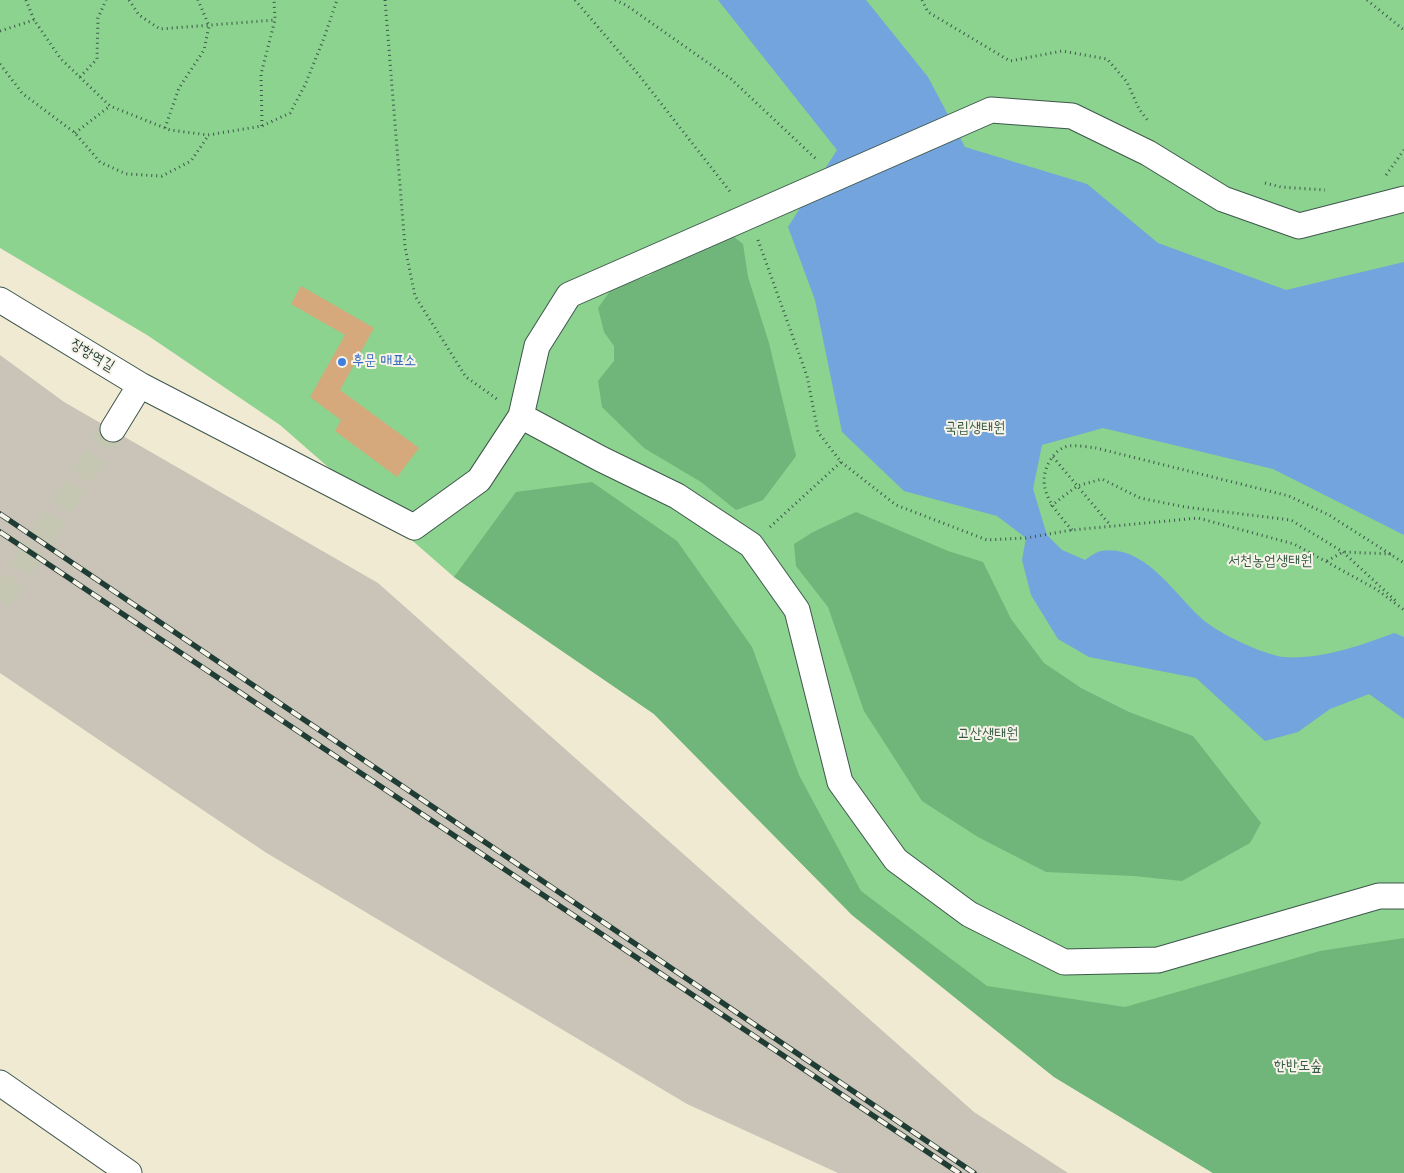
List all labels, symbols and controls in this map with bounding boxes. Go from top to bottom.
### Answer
street label: 장항역길 [67,336,117,376]
place label: 후문 매표소 [352,353,416,371]
marker: 후문 매표소 [336,356,348,368]
park label: 국립생태원 [945,420,1005,438]
park label: 서천농업생태원 [1228,553,1312,571]
park label: 고산생태원 [958,726,1018,744]
park label: 한반도숲 [1274,1058,1322,1076]

